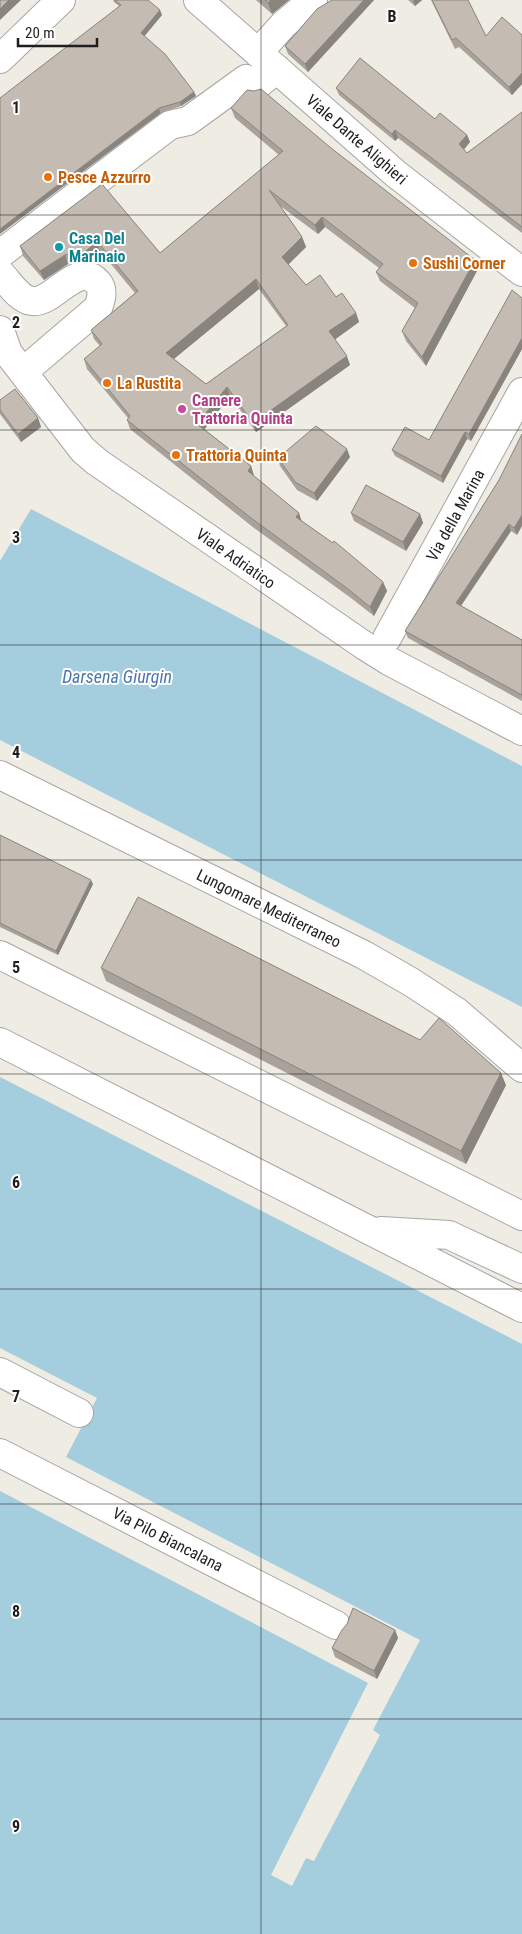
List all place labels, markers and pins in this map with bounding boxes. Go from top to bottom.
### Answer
place label: Pesce Azzurro [58,168,151,187]
marker: Pesce Azzurro [42,171,54,183]
place label: Casa Del Marinaio [69,229,125,266]
marker: Casa Del Marinaio [53,241,65,253]
place label: Sushi Corner [423,254,506,273]
marker: Sushi Corner [407,257,419,269]
place label: La Rustita [117,374,182,393]
marker: La Rustita [101,377,113,389]
place label: Camere Trattoria Quinta [192,391,293,428]
marker: Camere Trattoria Quinta [176,403,188,415]
place label: Trattoria Quinta [186,446,287,465]
marker: Trattoria Quinta [170,449,182,461]

